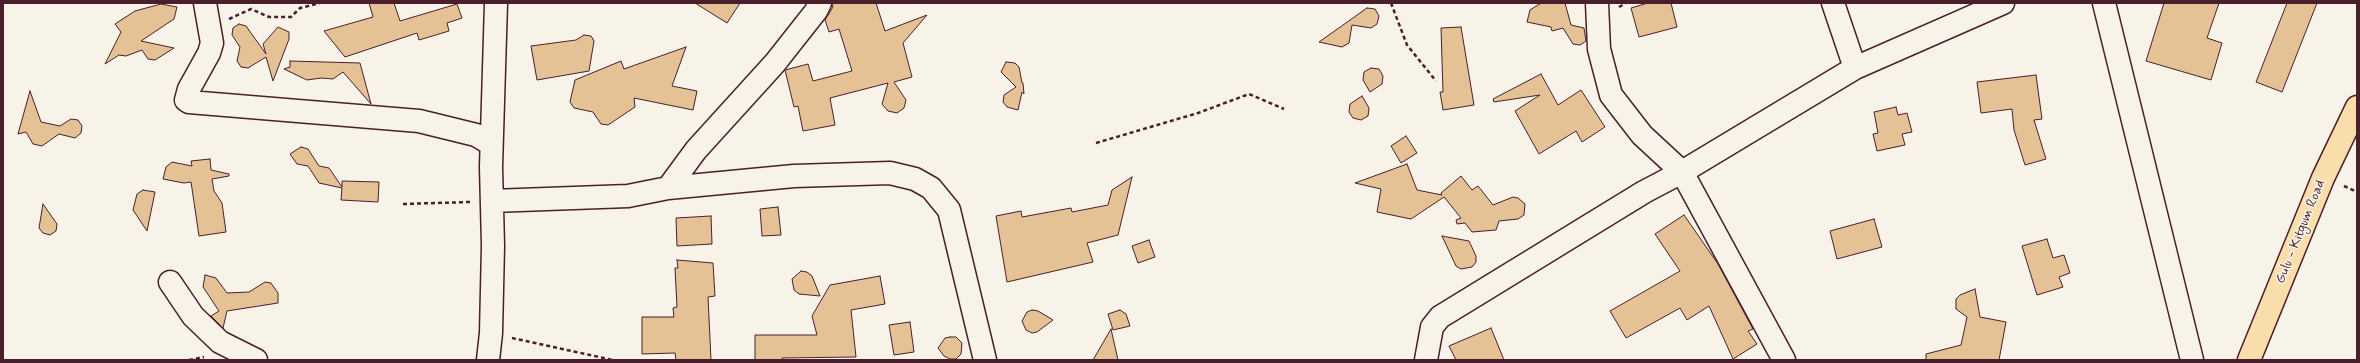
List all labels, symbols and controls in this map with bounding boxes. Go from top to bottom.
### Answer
street label: Gulu - Kitgum Road [2273,178,2329,286]

